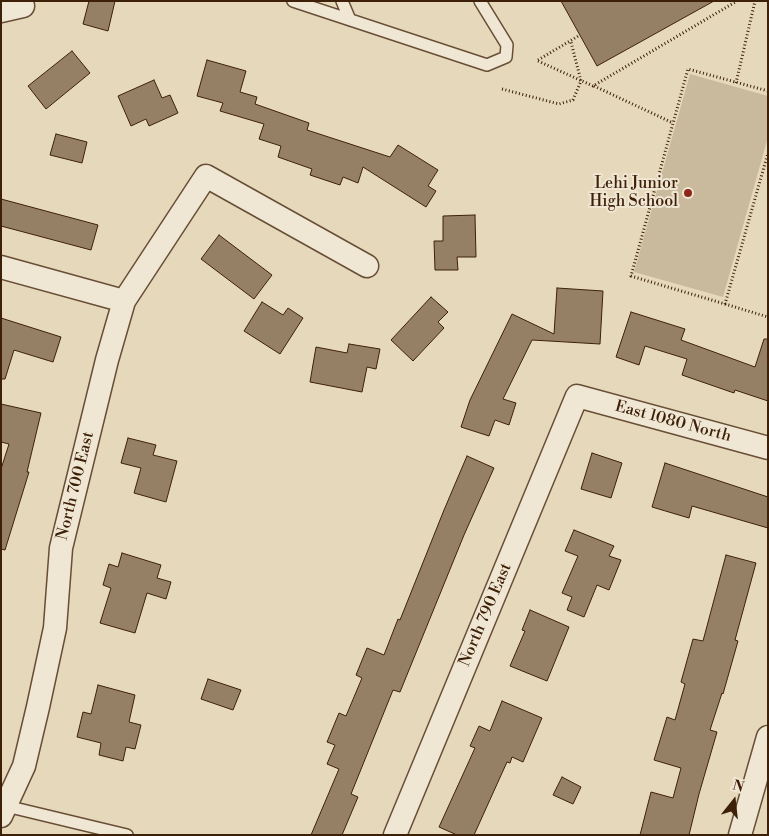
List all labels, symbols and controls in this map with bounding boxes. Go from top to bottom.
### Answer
place label: Lehi Junior High School [589,174,678,212]
marker: Lehi Junior High School [682,187,694,199]
street label: East 1080 North [613,397,733,447]
street label: North 700 East [53,430,99,542]
street label: North 790 East [456,561,516,669]
north arrow [709,776,759,826]
text: N [730,776,746,797]

